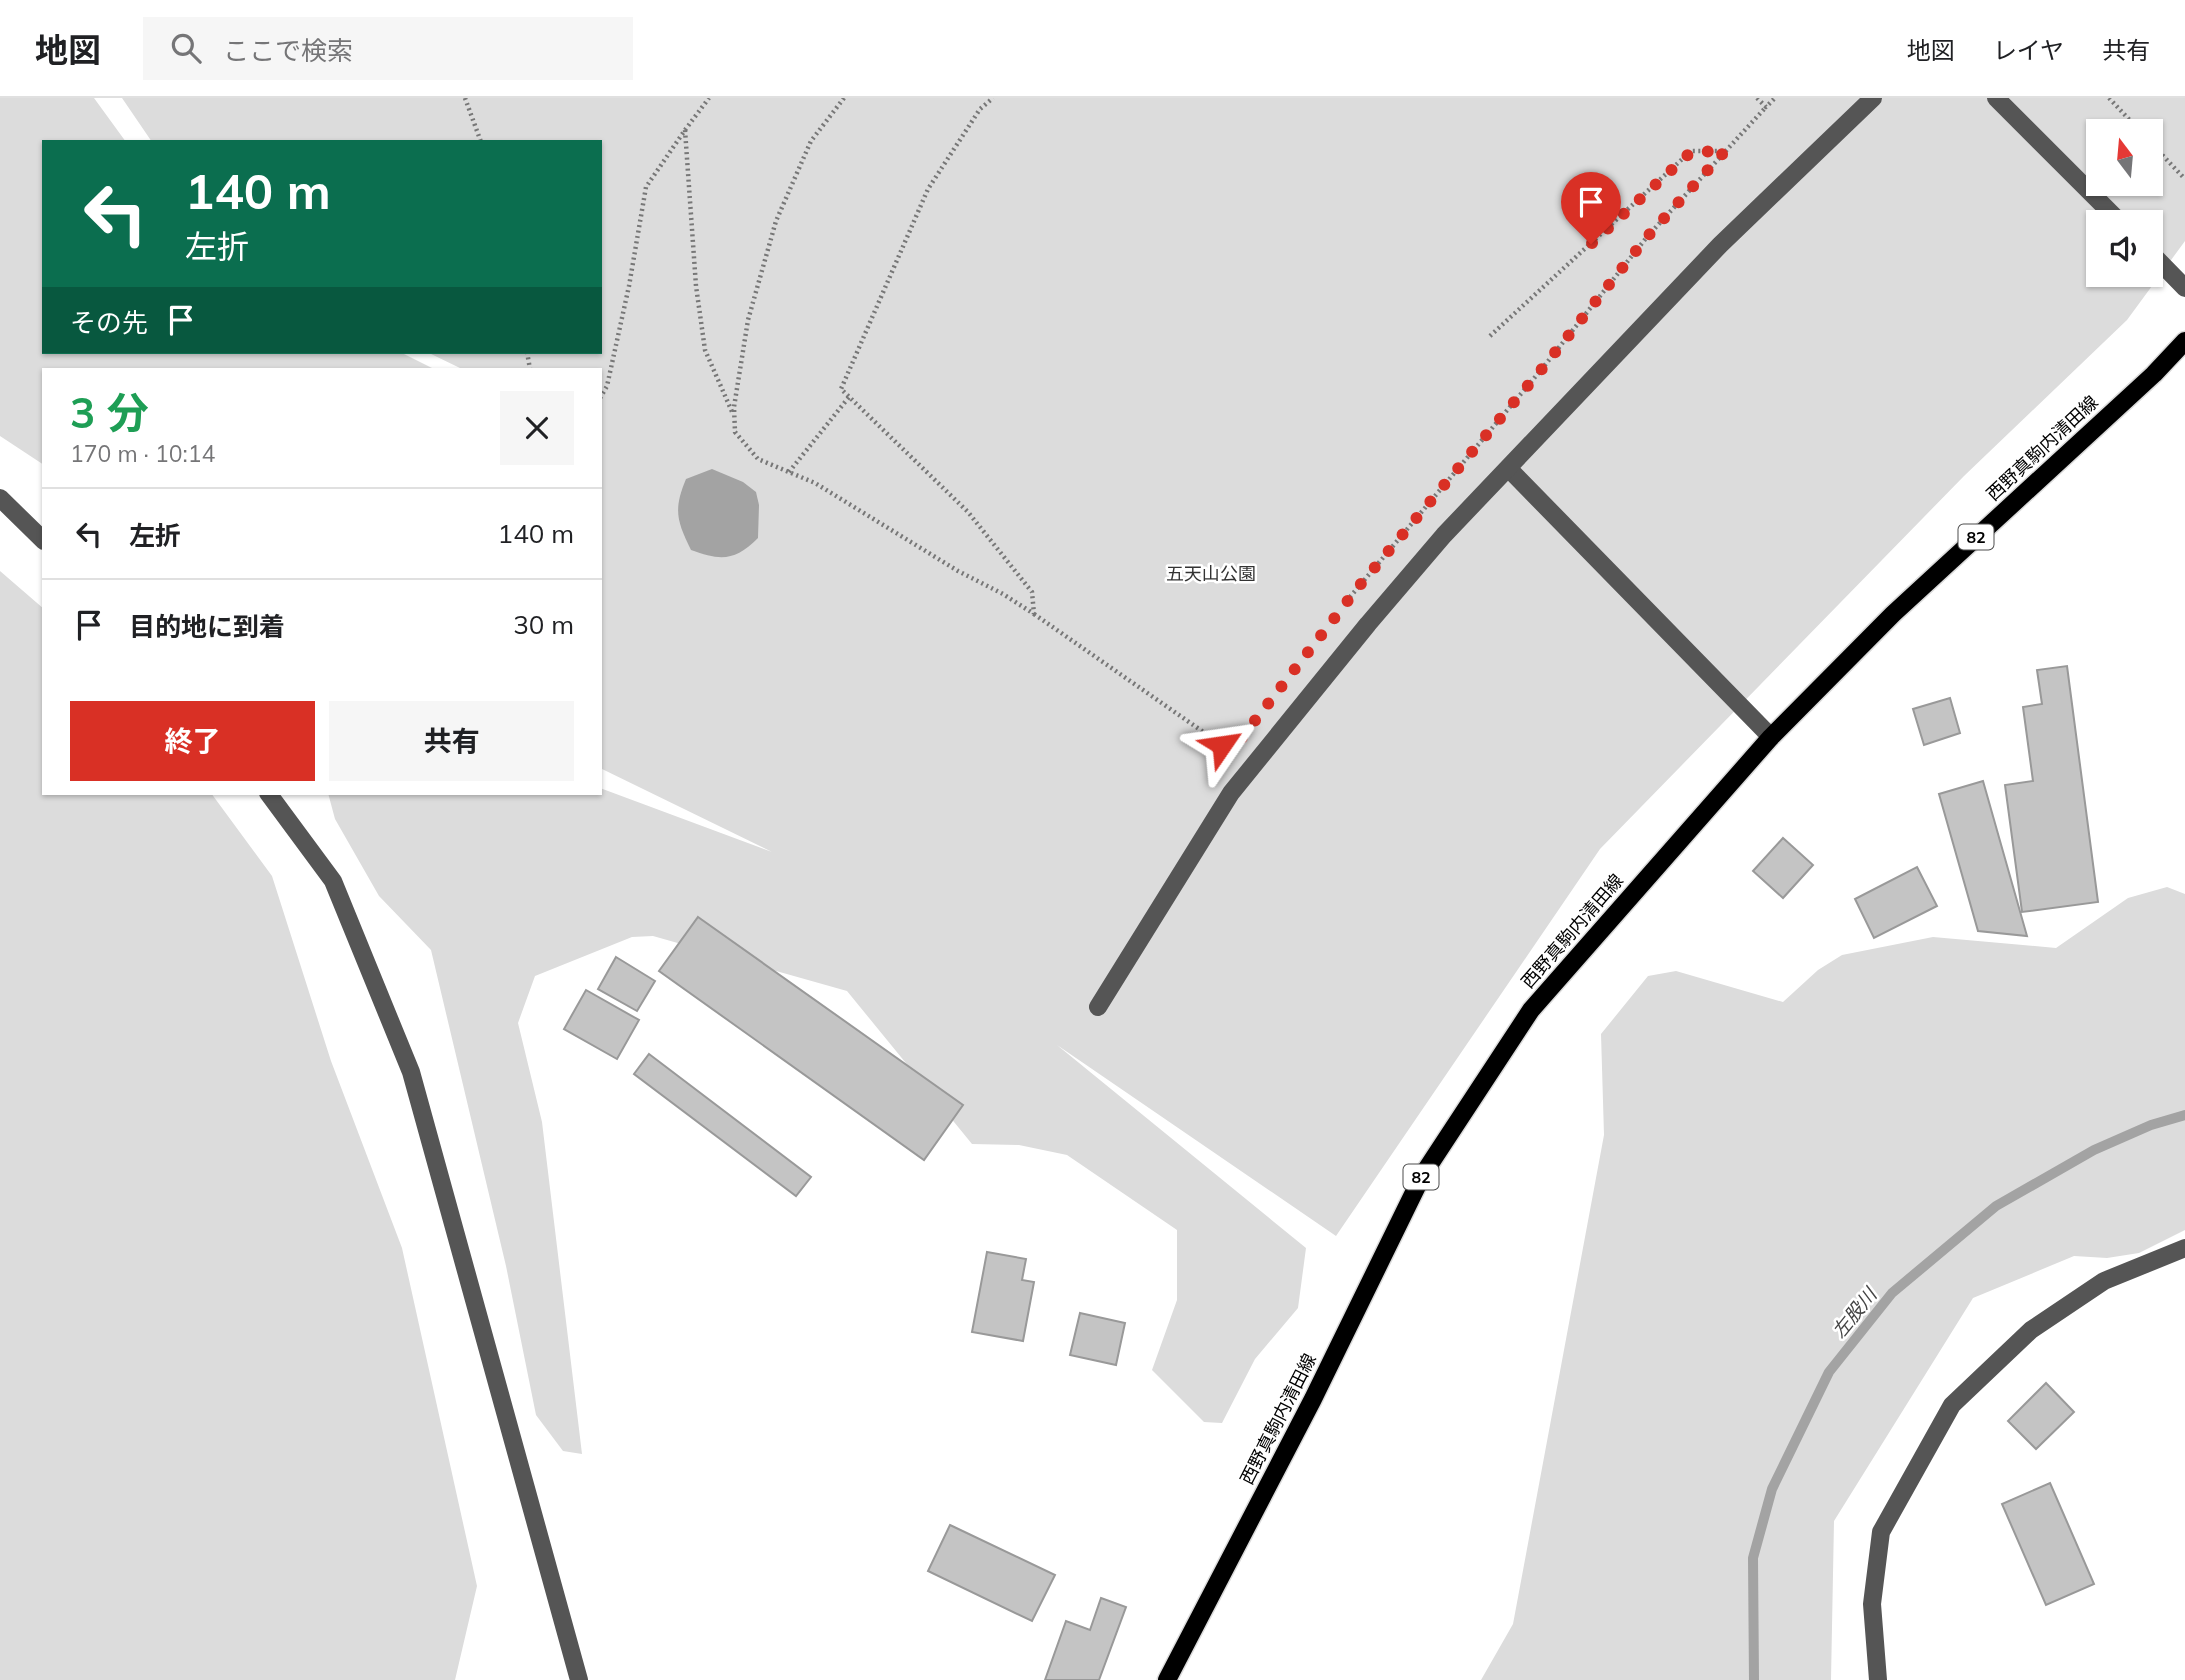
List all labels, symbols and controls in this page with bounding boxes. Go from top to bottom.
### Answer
search box [143,17,633,80]
text: 地図 [35,29,101,70]
icon: search [167,29,205,67]
text: ここで検索 [223,34,353,67]
text: 地図 [1907,35,1955,65]
text: レイヤ [1993,35,2064,65]
text: 共有 [2102,35,2150,65]
north arrow [2086,119,2163,196]
map controls [2086,119,2163,287]
text: 140 m [185,160,331,221]
icon: left [70,168,161,259]
pin [1561,172,1621,244]
icon: arrive [1572,183,1610,221]
button: sound [2086,210,2163,287]
text: 左折 [185,226,249,266]
icon: arrive [162,301,200,339]
text: その先 [70,306,148,339]
text: 3 分 [70,386,149,439]
street label: 西野真駒内清田線 [1981,390,2103,506]
button: close [500,391,574,465]
text: 170 m · 10:14 [70,439,215,468]
icon: left [70,515,108,553]
text: 140 m [498,517,574,550]
text: 左折 [129,519,181,552]
road number: 82 [1958,524,1994,550]
park label: 五天山公園 [1166,562,1256,585]
icon: arrive [70,606,108,644]
text: 30 m [513,608,574,641]
text: 目的地に到着 [129,610,285,643]
button: 終了 [70,701,315,781]
button: 共有 [329,701,574,781]
position arrow [1185,708,1259,782]
street label: 西野真駒内清田線 [1516,869,1628,993]
road number: 82 [1404,1164,1438,1190]
water label: 左股川 [1827,1282,1883,1343]
street label: 西野真駒内清田線 [1235,1350,1321,1488]

